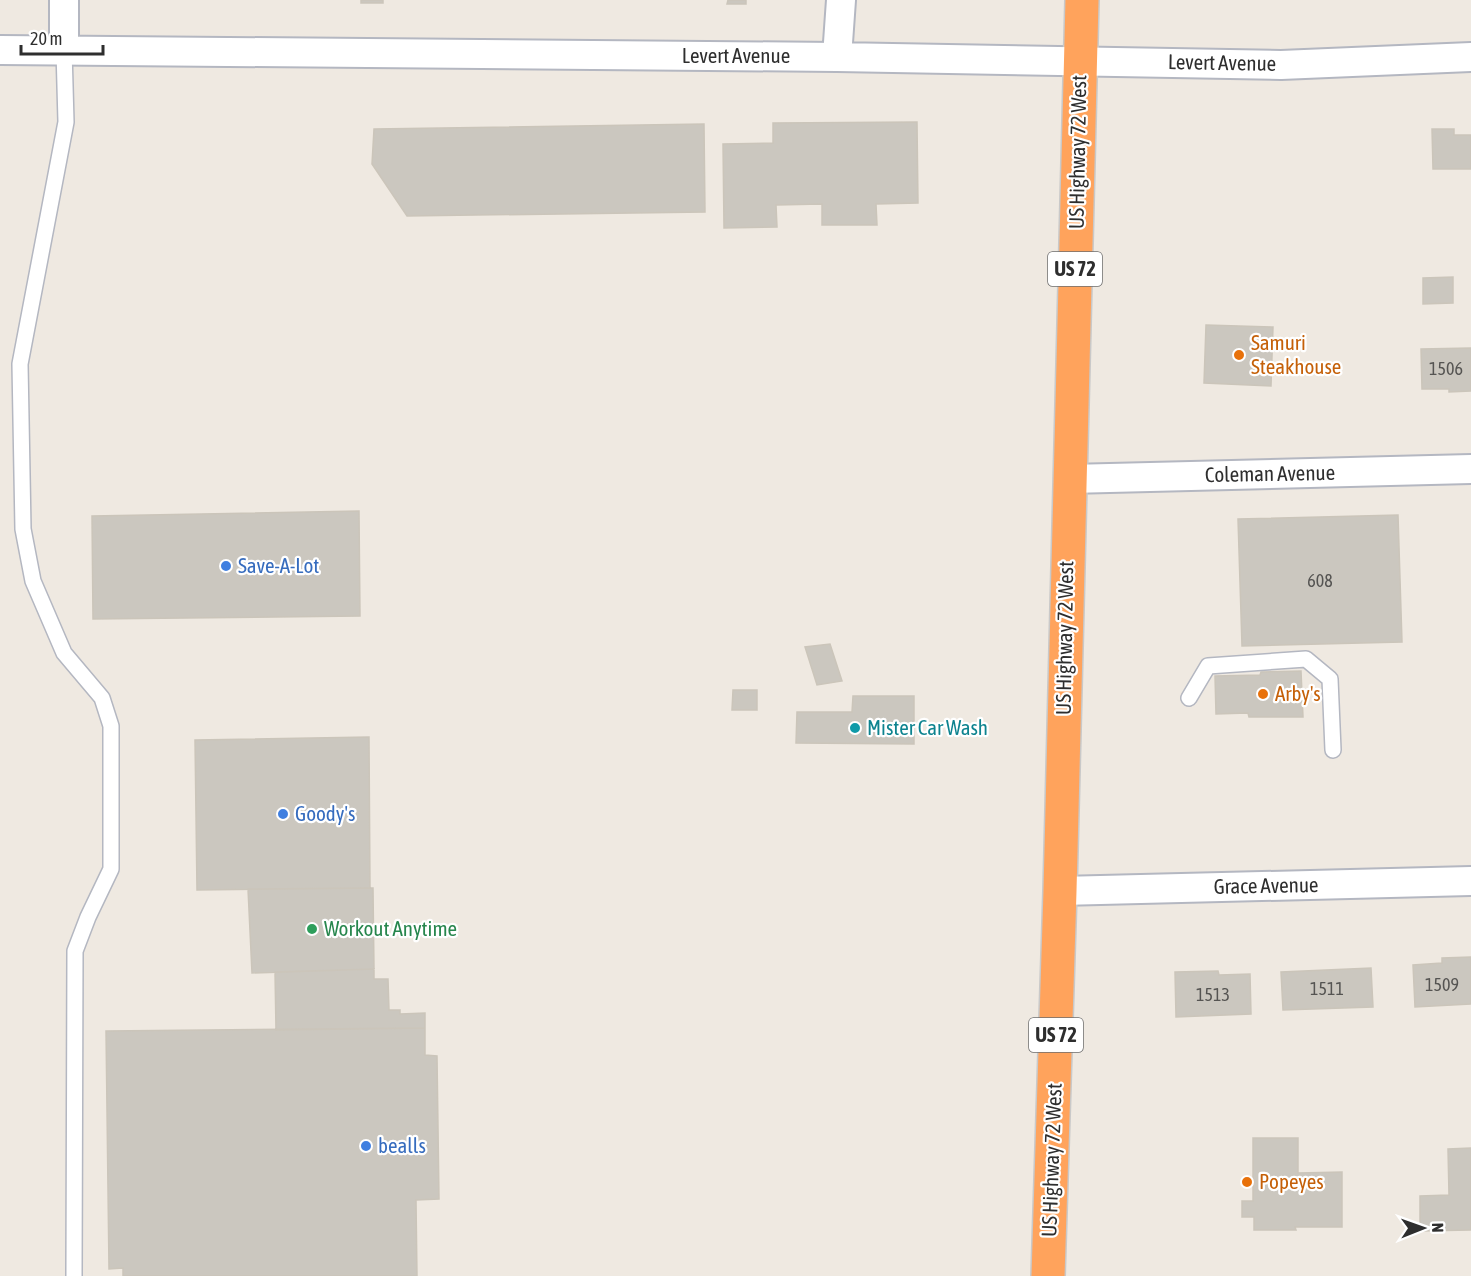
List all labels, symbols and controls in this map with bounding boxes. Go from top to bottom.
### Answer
scale bar [21,18,104,56]
text: 20 m [30,28,62,49]
street label: Levert Avenue [682,43,790,67]
street label: Levert Avenue [1168,49,1276,75]
street label: US Highway 72 West [1064,75,1090,229]
road number: US 72 [1048,252,1102,286]
place label: Samuri Steakhouse [1251,330,1341,378]
marker: Samuri Steakhouse [1232,348,1246,362]
house number: 1506 [1429,358,1463,379]
street label: Coleman Avenue [1205,460,1335,486]
place label: Save-A-Lot [238,553,319,577]
marker: Save-A-Lot [219,559,233,573]
street label: US Highway 72 West [1051,561,1077,715]
house number: 608 [1307,570,1333,591]
place label: Arby's [1275,681,1321,705]
marker: Arby's [1256,687,1270,701]
place label: Mister Car Wash [867,715,988,739]
marker: Mister Car Wash [848,721,862,735]
place label: Goody's [295,801,355,825]
marker: Goody's [276,807,290,821]
street label: Grace Avenue [1213,872,1319,898]
place label: Workout Anytime [324,916,457,940]
marker: Workout Anytime [305,922,319,936]
house number: 1509 [1425,974,1459,995]
house number: 1511 [1310,978,1344,999]
house number: 1513 [1196,984,1230,1005]
road number: US 72 [1029,1018,1083,1052]
street label: US Highway 72 West [1036,1083,1066,1237]
place label: bealls [378,1133,426,1157]
marker: bealls [359,1139,373,1153]
place label: Popeyes [1259,1169,1324,1193]
marker: Popeyes [1240,1175,1254,1189]
north arrow [1393,1198,1453,1258]
text: N [1429,1223,1447,1233]

